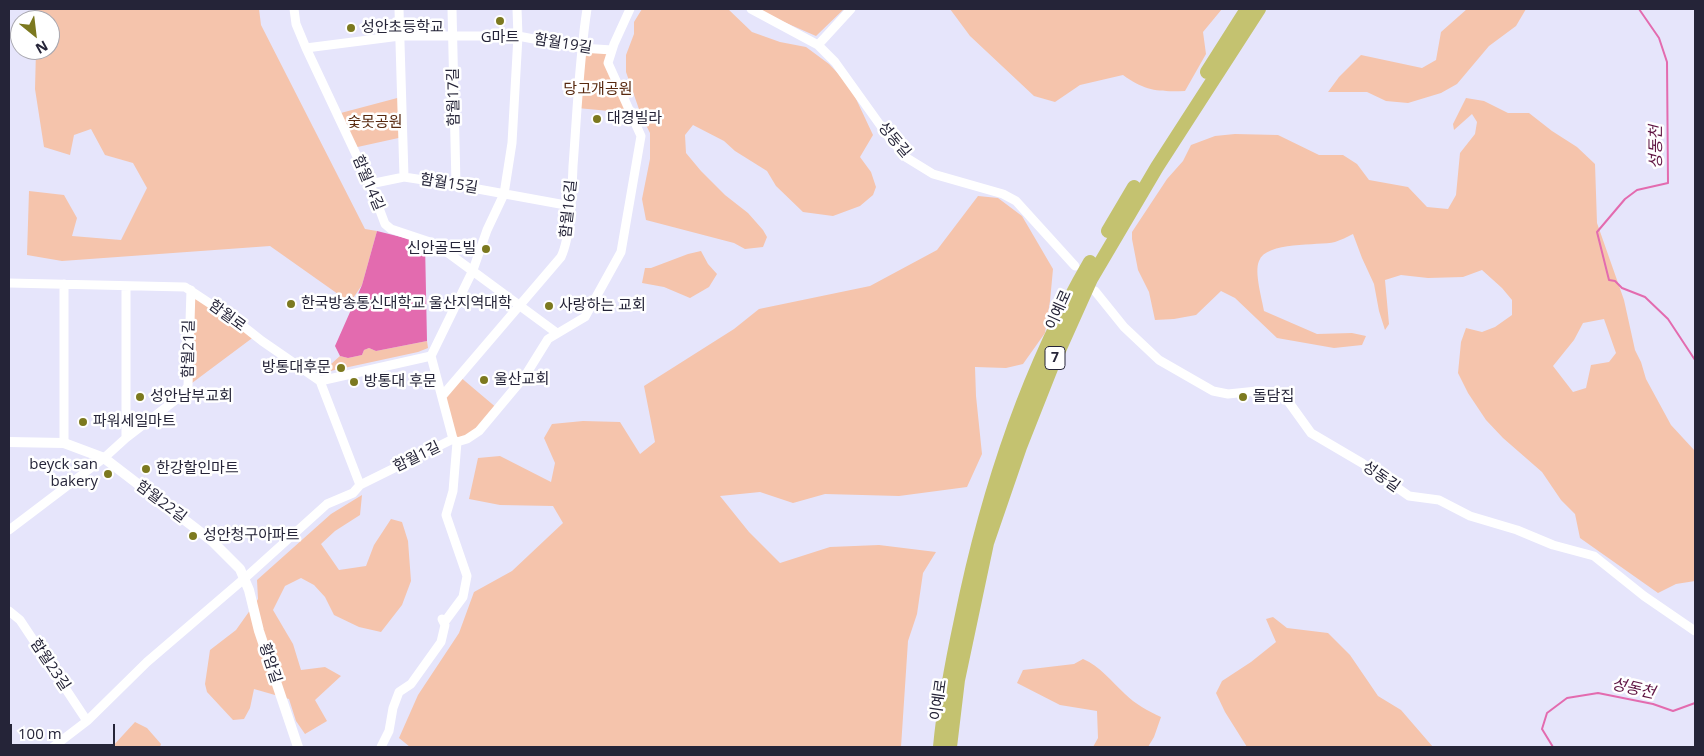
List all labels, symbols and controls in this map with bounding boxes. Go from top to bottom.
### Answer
north arrow [10,10,60,60]
marker: G마트 [494,15,506,27]
place label: 성안초등학교 [361,19,444,37]
marker: 성안초등학교 [345,22,357,34]
place label: G마트 [481,29,519,47]
street label: 함월19길 [533,31,593,57]
text: N [32,37,52,59]
street label: 함월17길 [444,68,464,126]
park label: 당고개공원 [564,81,632,99]
place label: 대경빌라 [607,110,662,128]
marker: 대경빌라 [591,113,603,125]
park label: 숯못공원 [347,114,403,132]
street label: 성동길 [874,118,914,162]
water label: 성동천 [1646,125,1666,169]
street label: 함월14길 [348,153,388,213]
street label: 함월15길 [419,171,479,197]
street label: 함월16길 [557,179,581,239]
place label: 신안골드빌 [407,240,476,258]
marker: 신안골드빌 [480,243,492,255]
street label: 이예로 [1042,287,1076,333]
place label: 한국방송통신대학교 울산지역대학 [301,295,512,313]
street label: 함월로 [205,297,249,335]
place label: 사랑하는 교회 [559,297,646,315]
marker: 한국방송통신대학교 울산지역대학 [285,298,297,310]
marker: 사랑하는 교회 [543,300,555,312]
street label: 함월21길 [179,320,199,378]
road number: 7 [1045,346,1065,369]
place label: 방통대후문 [262,359,331,377]
marker: 방통대후문 [335,362,347,374]
place label: 울산교회 [494,371,549,389]
place label: 방통대 후문 [364,373,437,391]
marker: 울산교회 [478,374,490,386]
marker: 방통대 후문 [348,376,360,388]
place label: 성안남부교회 [150,388,233,406]
place label: 돌담집 [1253,388,1294,406]
marker: 성안남부교회 [134,391,146,403]
marker: 돌담집 [1237,391,1249,403]
place label: 파워세일마트 [93,413,176,431]
marker: 파워세일마트 [77,416,89,428]
street label: 함월1길 [391,438,443,476]
place label: beyck san bakery [29,456,98,491]
street label: 성동길 [1359,458,1403,496]
place label: 한강할인마트 [156,460,239,478]
marker: 한강할인마트 [140,463,152,475]
marker: beyck san bakery [102,468,114,480]
street label: 함월22길 [132,477,190,527]
place label: 성안청구아파트 [203,527,300,545]
marker: 성안청구아파트 [187,530,199,542]
street label: 함월23길 [26,636,74,694]
street label: 황암길 [255,641,285,685]
water label: 성동천 [1609,675,1657,703]
street label: 이예로 [927,678,951,722]
scale bar [12,714,118,746]
text: 100 m [18,723,62,743]

